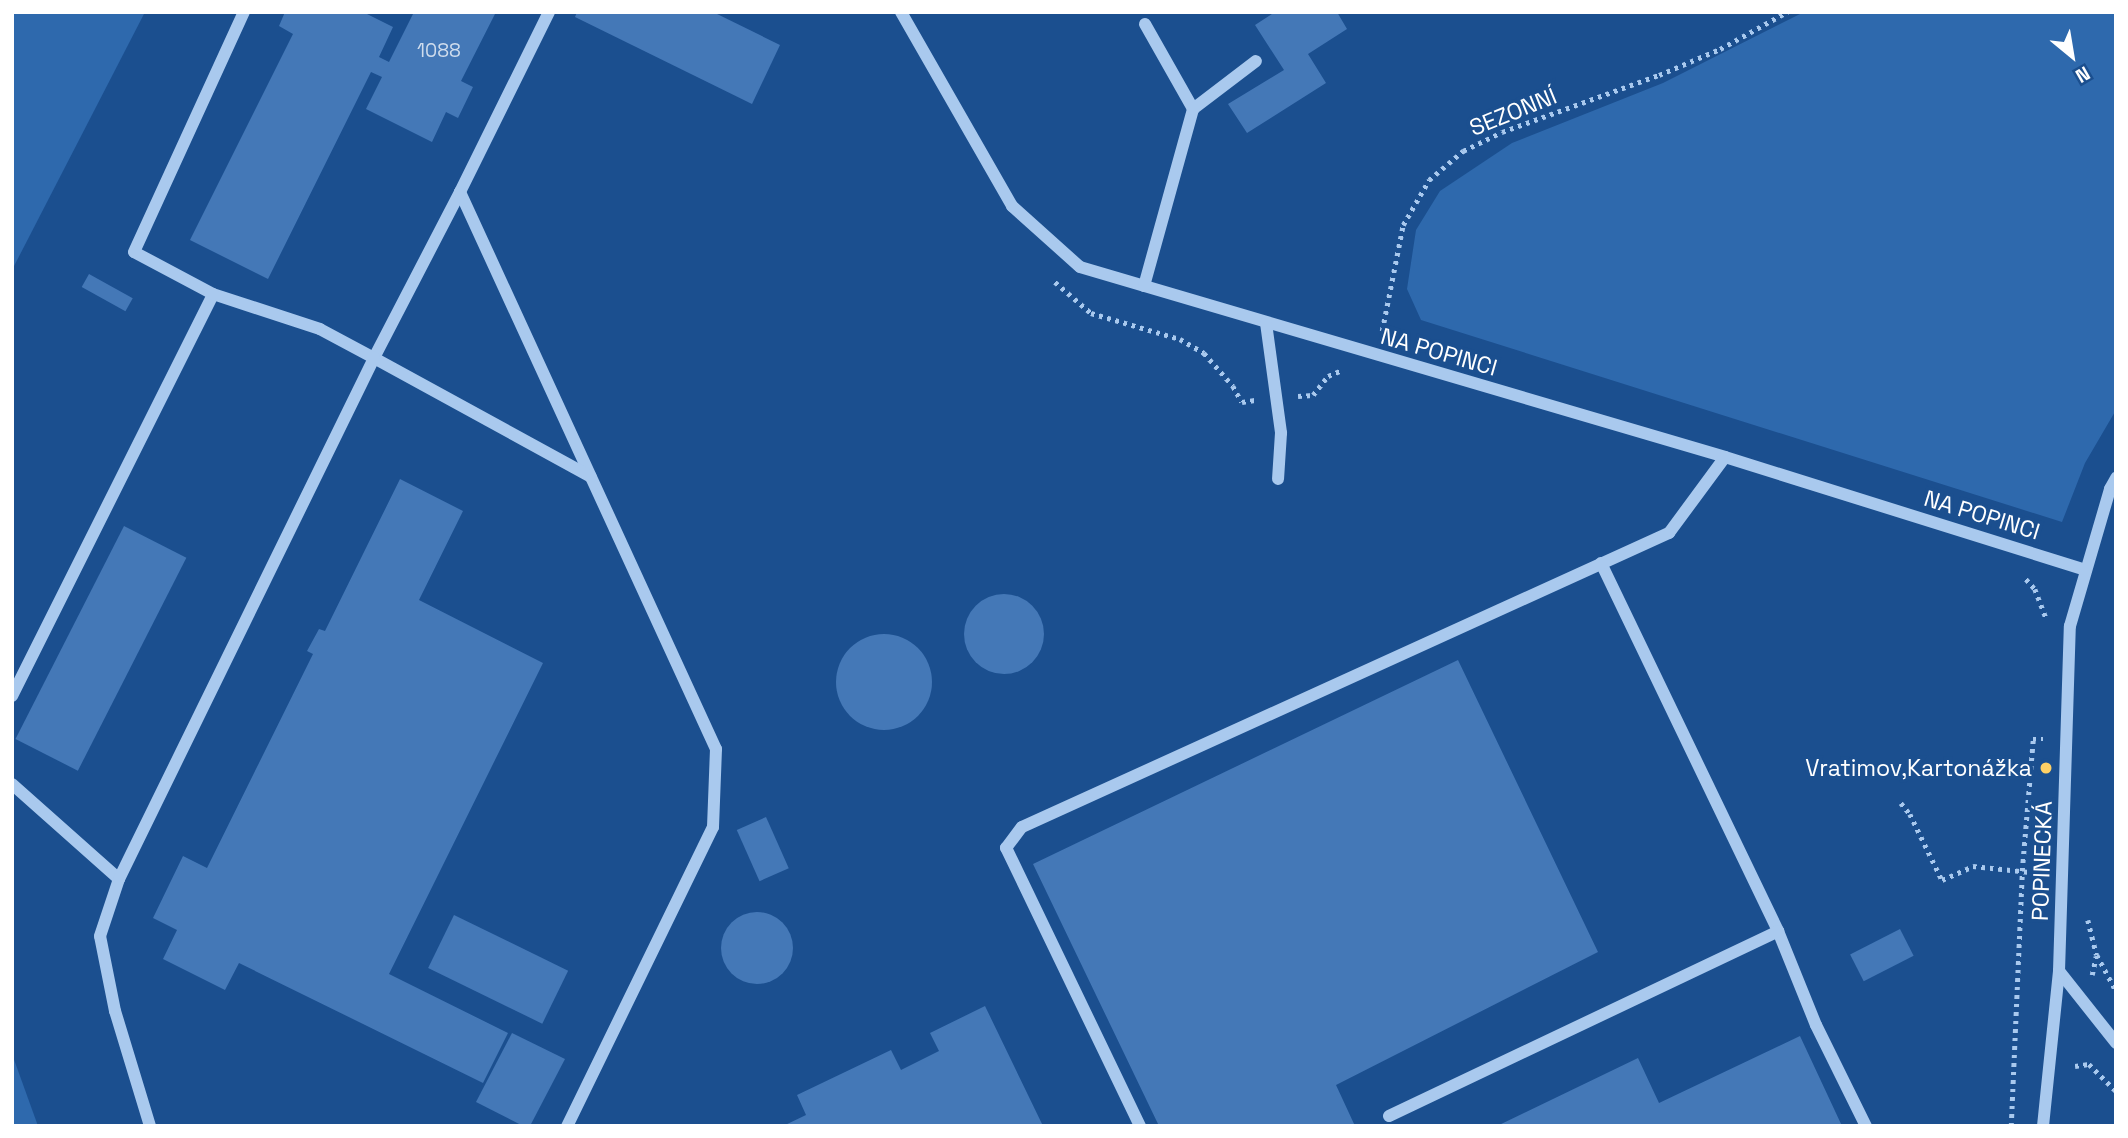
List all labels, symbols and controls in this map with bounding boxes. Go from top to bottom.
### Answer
north arrow [2037,21,2107,91]
house number: 1088 [417,40,461,62]
text: N [2071,61,2095,89]
street label: SEZONNÍ [1465,82,1561,142]
street label: NA POPINCI [1378,322,1500,382]
street label: NA POPINCI [1921,484,2043,546]
place label: Vratimov,Kartonážka [1805,754,2032,782]
marker: Vratimov,Kartonážka [2038,760,2054,776]
street label: POPINECKÁ [2026,800,2058,922]

